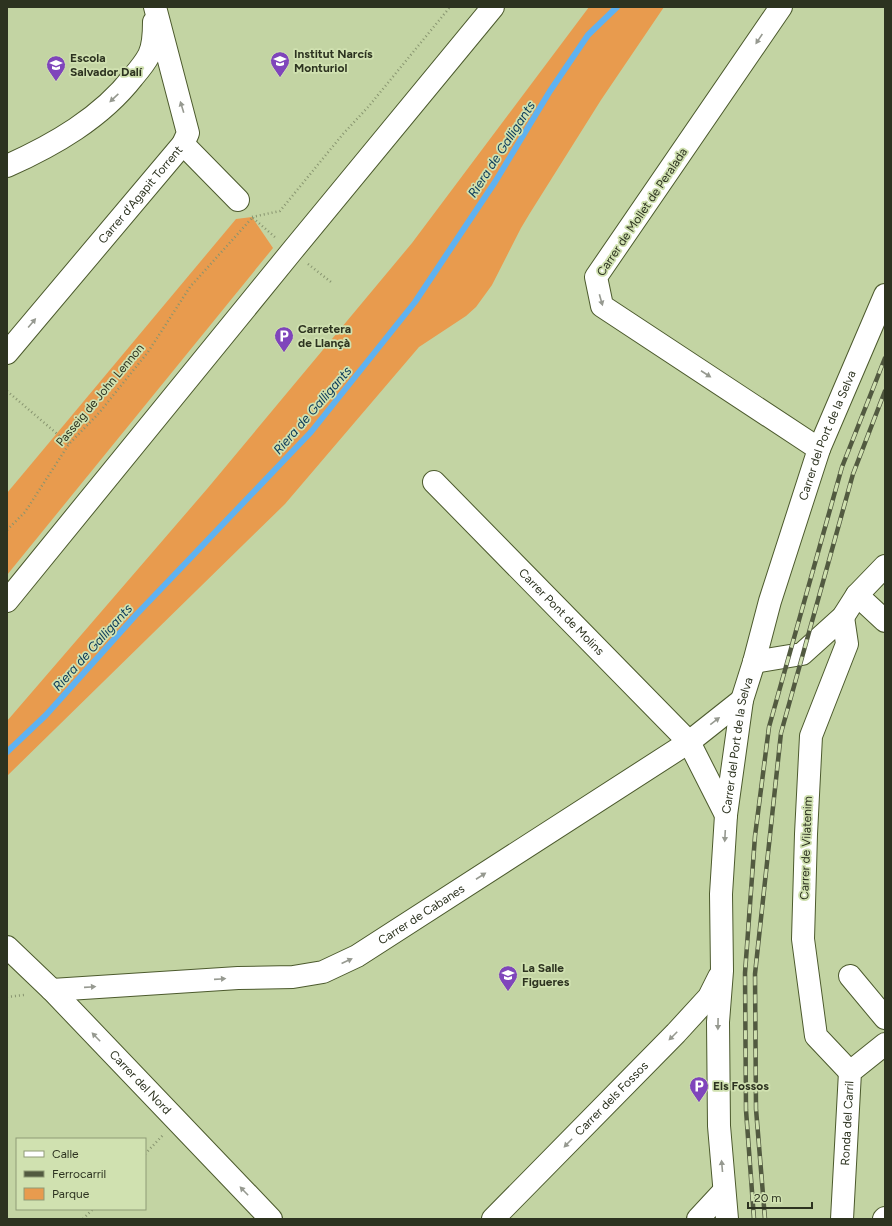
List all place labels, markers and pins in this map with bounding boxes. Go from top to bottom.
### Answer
place label: Institut Narcís Monturiol [294,47,373,75]
school or university icon: Institut Narcís Monturiol [269,50,291,78]
place label: Escola Salvador Dalí [70,51,143,79]
school or university icon: Escola Salvador Dalí [45,54,67,82]
place label: Carretera de Llançà [298,322,351,350]
parking icon: Carretera de Llançà [273,325,295,353]
place label: La Salle Figueres [522,961,570,989]
school or university icon: La Salle Figueres [497,964,519,992]
parking icon: Els Fossos [688,1075,710,1103]
place label: Els Fossos [713,1079,769,1093]

